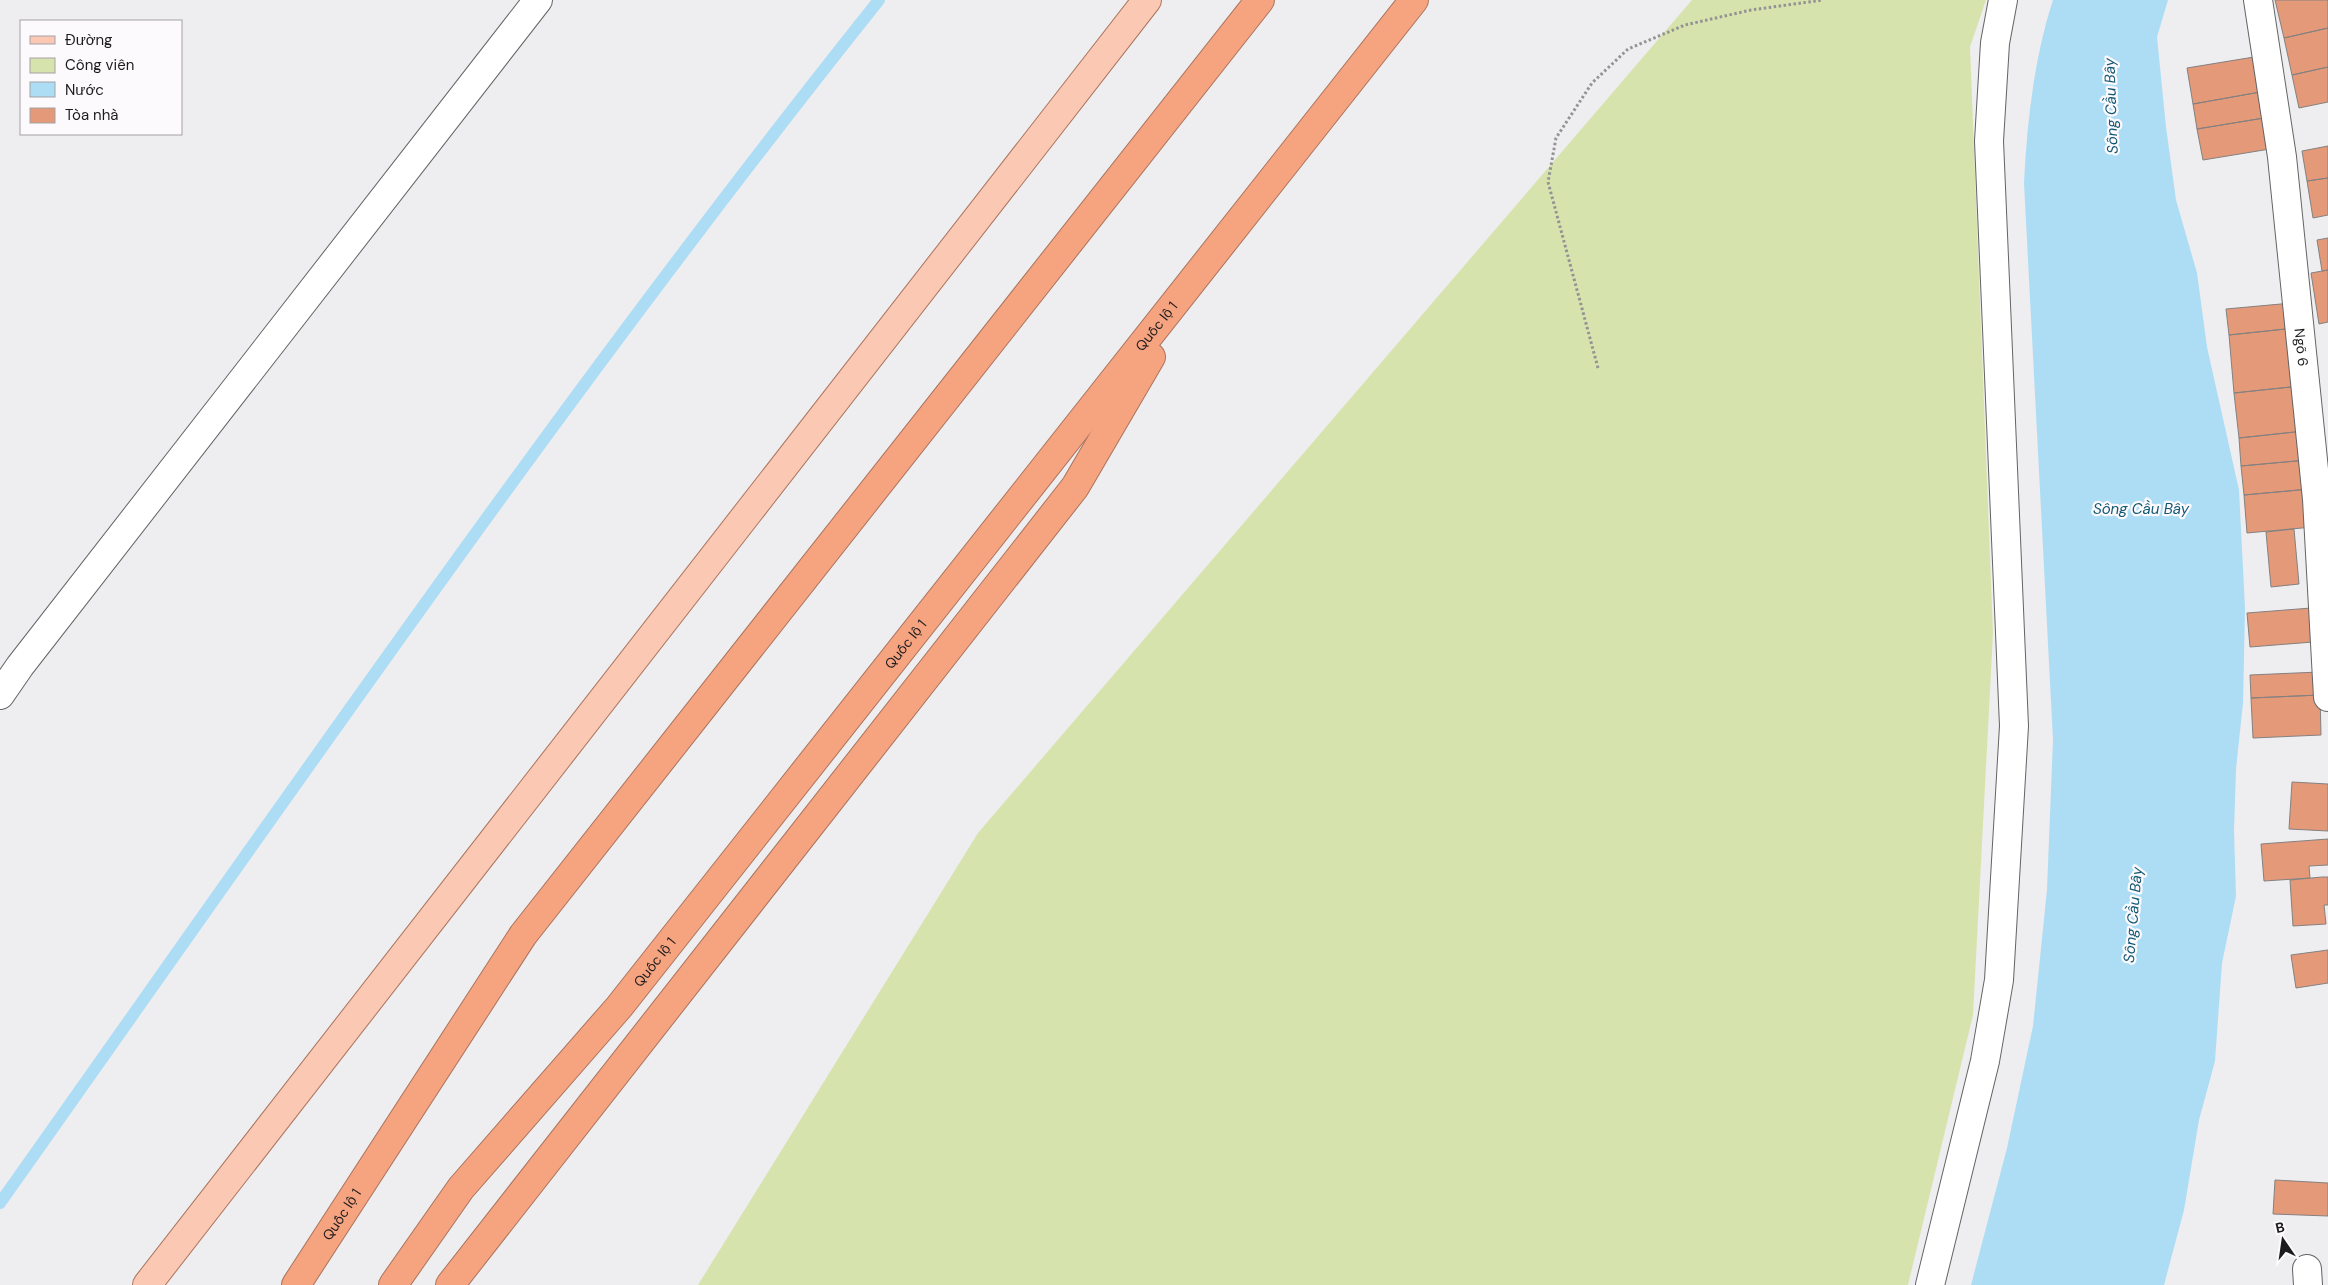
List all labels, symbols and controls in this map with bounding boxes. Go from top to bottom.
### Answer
legend [20,20,182,135]
text: Đường [65,30,113,50]
text: Công viên [65,55,134,75]
water label: Sông Cầu Bây [2099,57,2123,154]
text: Nước [65,80,104,100]
text: Tòa nhà [65,105,119,125]
street label: Quốc lộ 1 [1131,298,1181,355]
street label: Ngõ 6 [2291,327,2312,367]
water label: Sông Cầu Bây [2093,499,2190,519]
street label: Quốc lộ 1 [880,616,930,672]
water label: Sông Cầu Bây [2119,866,2147,964]
street label: Quốc lộ 1 [629,934,680,990]
street label: Quốc lộ 1 [318,1185,365,1244]
north arrow [2258,1215,2308,1265]
text: B [2274,1218,2287,1237]

